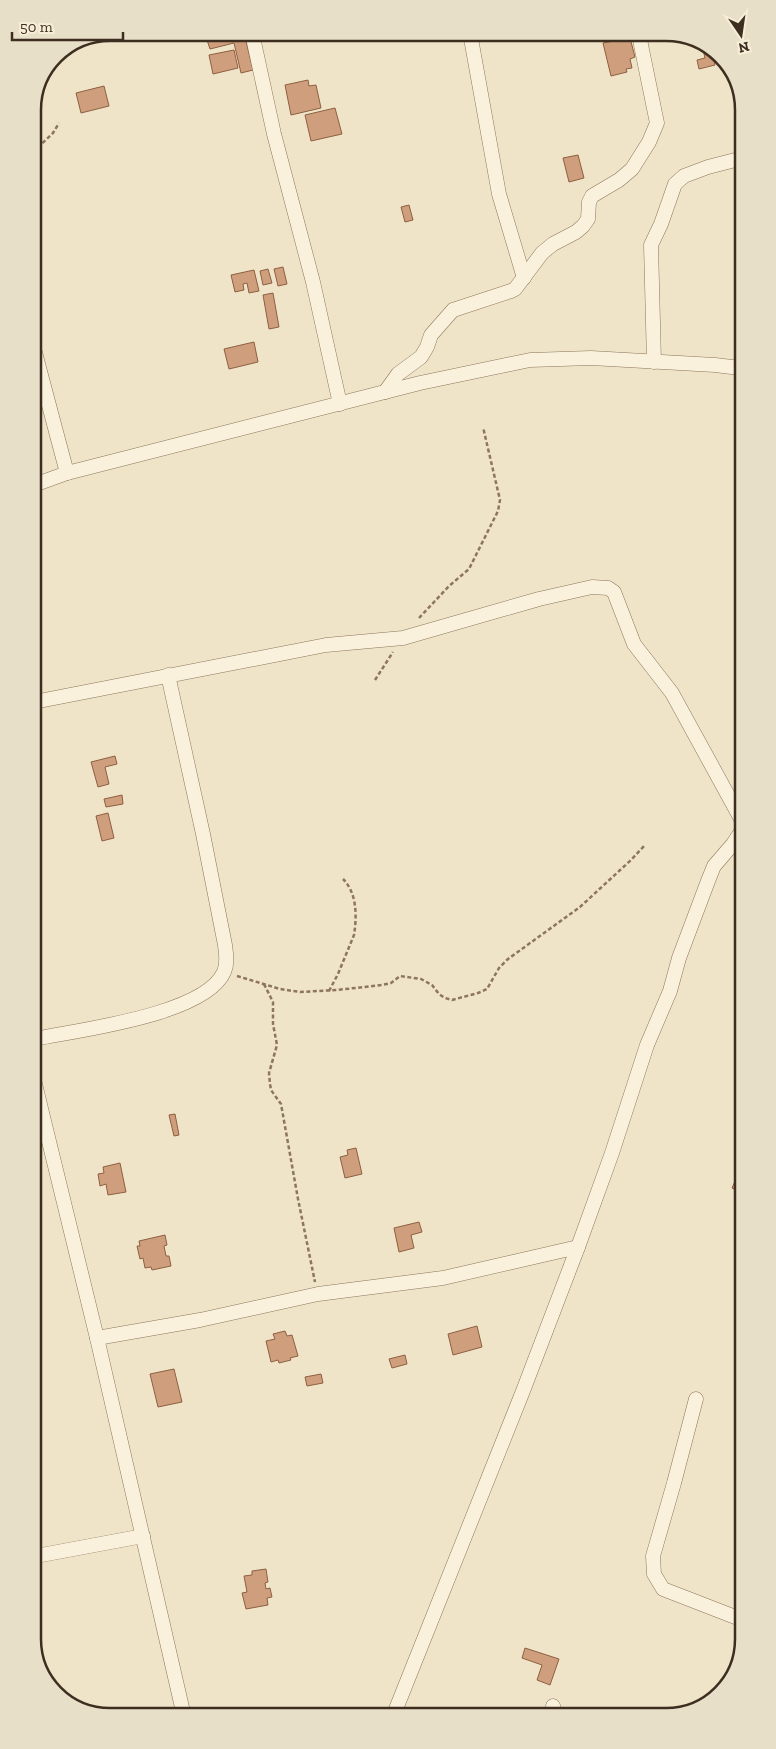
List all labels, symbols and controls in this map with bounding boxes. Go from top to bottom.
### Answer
scale bar [12,10,124,42]
north arrow [716,10,766,60]
text: 50 m [20,18,53,36]
text: N [736,38,751,57]

